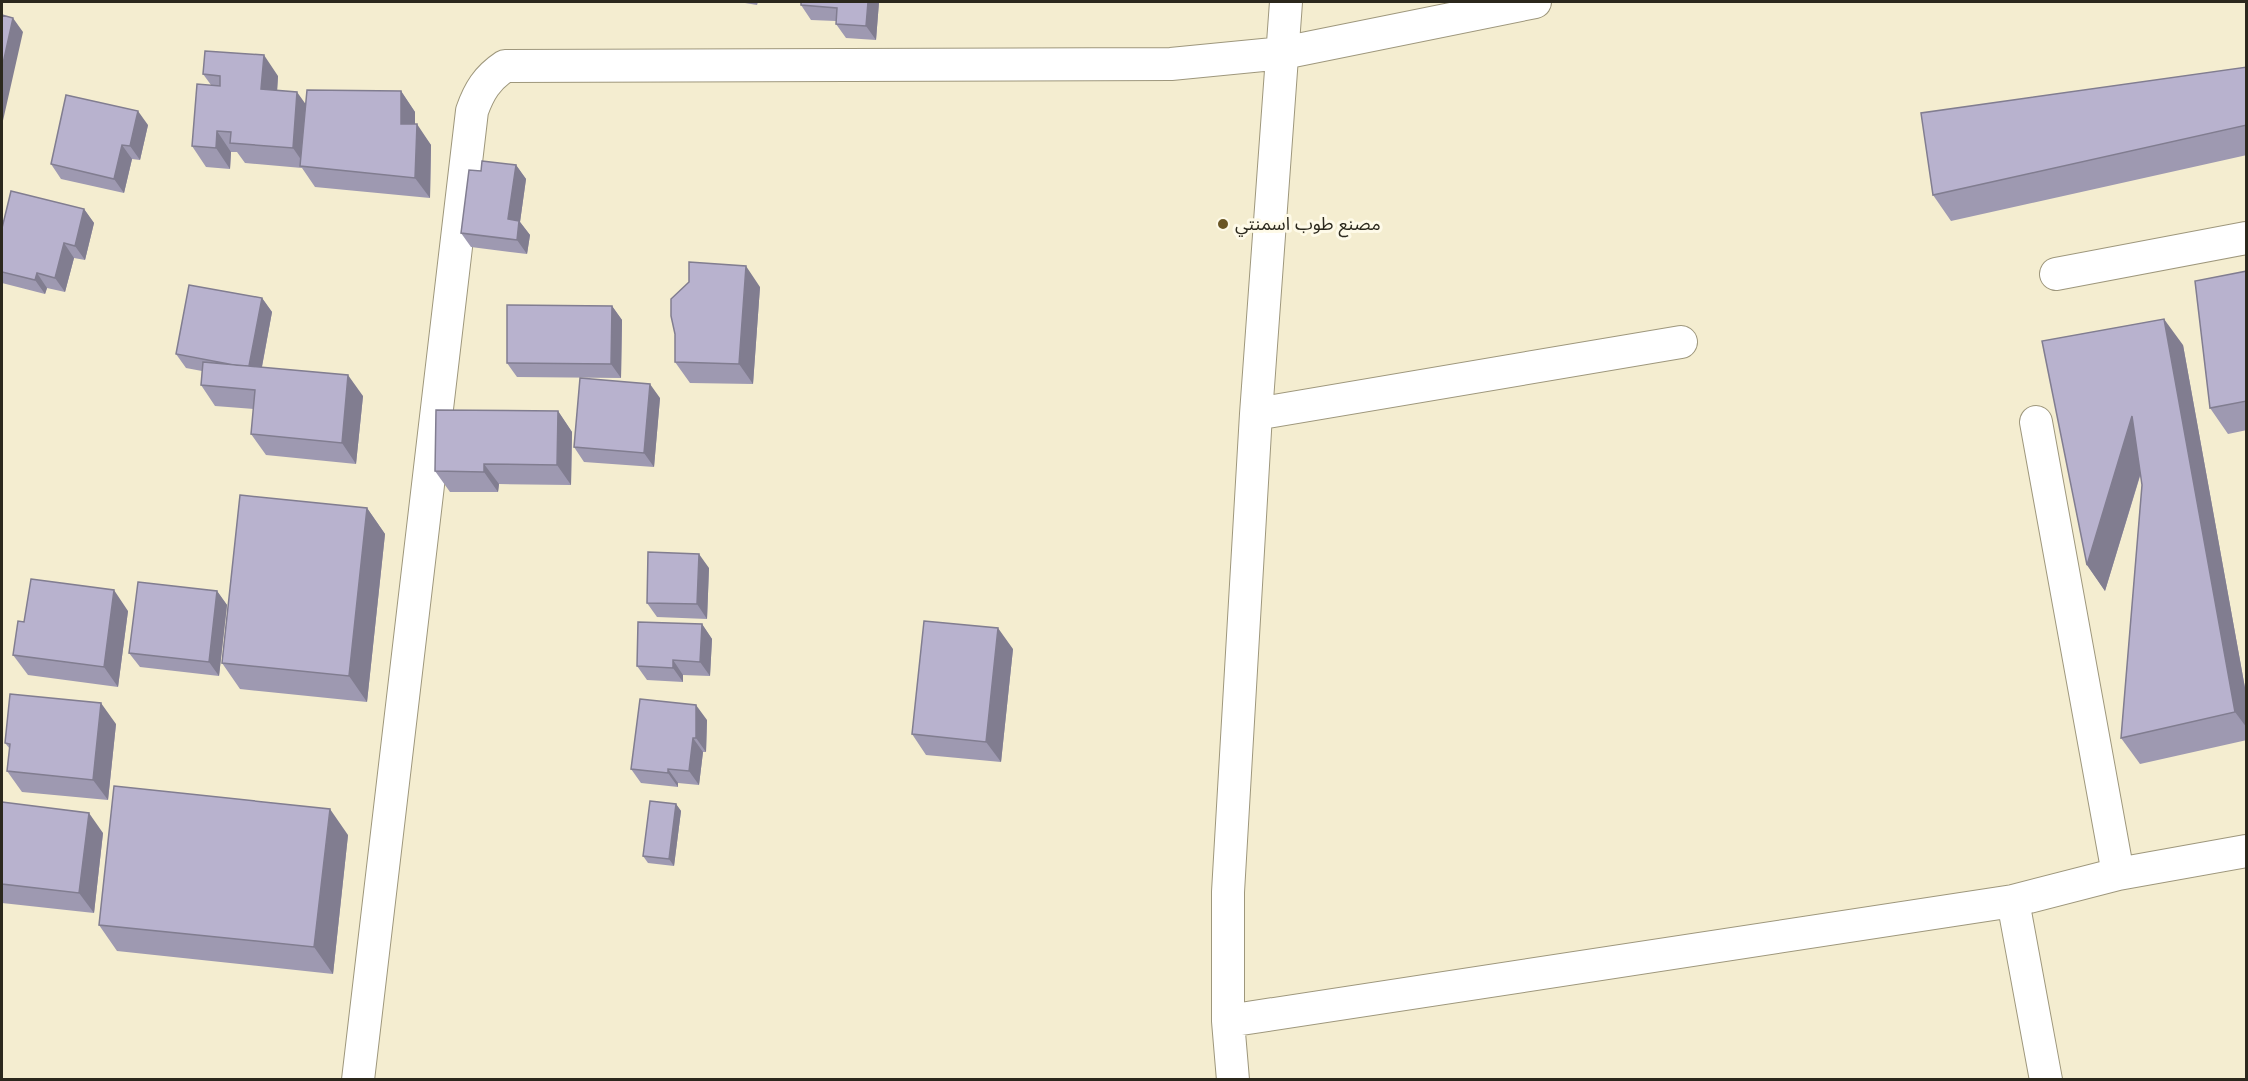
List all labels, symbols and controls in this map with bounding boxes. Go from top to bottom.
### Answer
place label: مصنع طوب اسمنتي [1235,214,1381,238]
marker: مصنع طوب اسمنتي [1216,217,1230,231]

